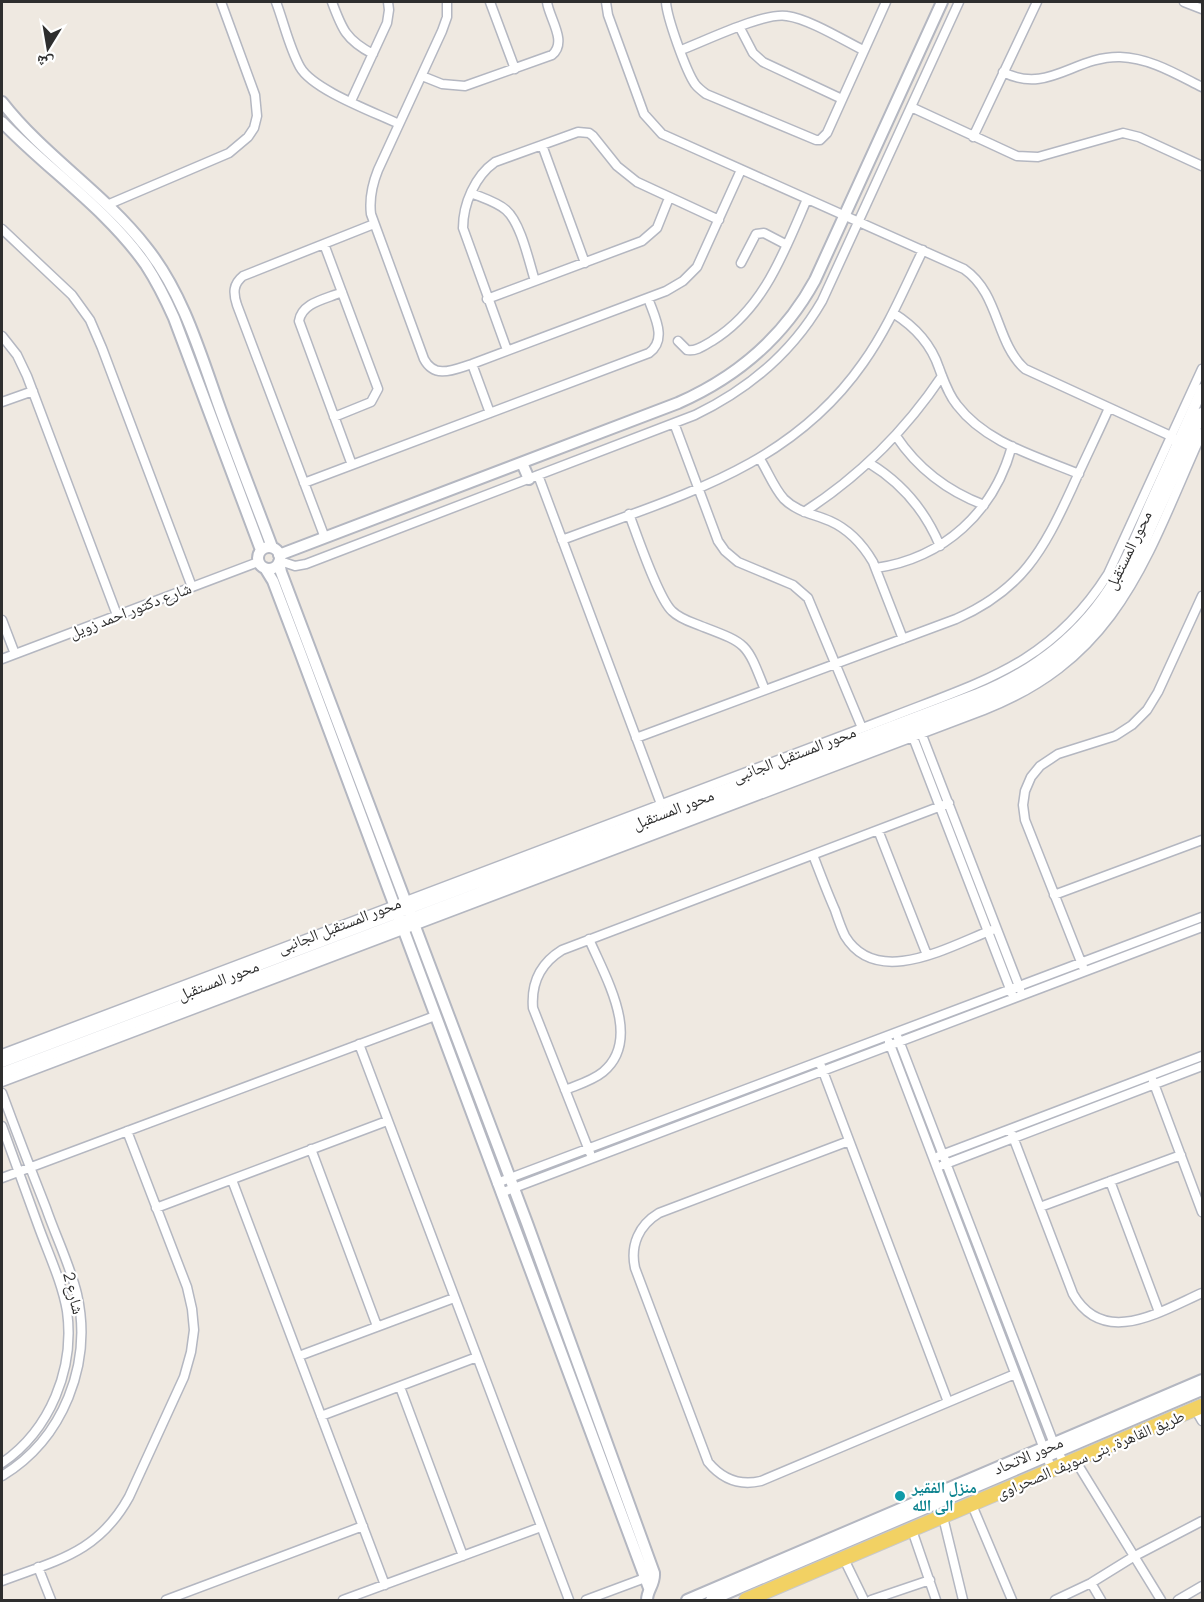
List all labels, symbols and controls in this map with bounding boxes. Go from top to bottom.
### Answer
north arrow [18,18,78,78]
text: ش [35,50,56,75]
street label: محور المستقبل [1099,507,1157,593]
street label: شارع دكتور احمد زويل [66,577,194,643]
street label: محور المستقبل الجانبى [729,720,859,788]
street label: محور المستقبل [629,783,717,835]
street label: محور المستقبل الجانبى [274,891,404,959]
street label: محور المستقبل [174,954,262,1006]
street label: شارع 2 [58,1270,90,1316]
street label: طريق القاهرة, بنى سويف الصحراوى [992,1404,1188,1504]
street label: محور الاتحاد [990,1430,1066,1480]
place label: منزل الفقير الى الله [911,1476,977,1516]
marker: منزل الفقير الى الله [893,1489,907,1503]

